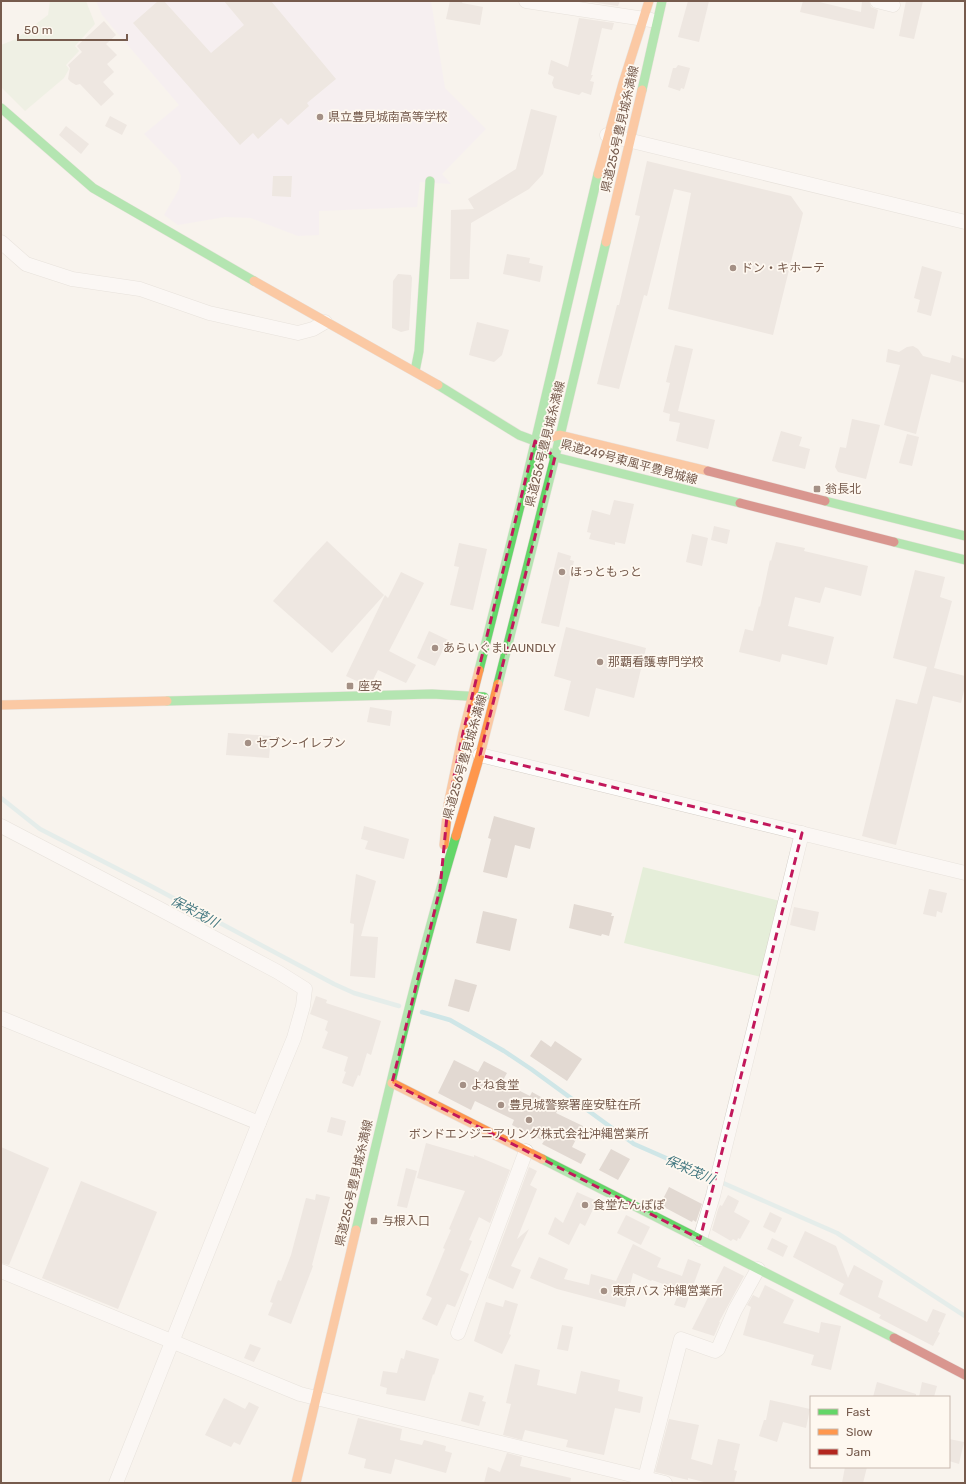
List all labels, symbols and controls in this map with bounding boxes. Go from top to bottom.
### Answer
scale bar [18,16,127,42]
text: 50 m [24,23,52,37]
street label: 県道256号豊見城糸満線 [599,64,641,194]
place label: 県立豊見城南高等学校 [328,110,448,124]
marker: 県立豊見城南高等学校 [315,112,325,122]
place label: ドン・キホーテ [741,261,825,275]
marker: ドン・キホーテ [728,263,738,273]
street label: 県道256号豊見城糸満線 [523,380,567,508]
street label: 県道249号東風平豊見城線 [559,437,699,487]
place label: 翁長北 [825,482,861,496]
marker: 翁長北 [812,484,822,494]
place label: ほっともっと [570,565,642,579]
marker: ほっともっと [557,567,567,577]
place label: あらいぐまLAUNDLY [443,641,556,655]
marker: あらいぐまLAUNDLY [430,643,440,653]
place label: 那覇看護専門学校 [608,655,704,669]
marker: 那覇看護専門学校 [595,657,605,667]
place label: 座安 [358,679,382,693]
marker: 座安 [345,681,355,691]
street label: 県道256号豊見城糸満線 [440,693,490,821]
place label: セブン-イレブン [256,736,346,750]
marker: セブン-イレブン [243,738,253,748]
water label: 保栄茂川 [168,893,223,931]
place label: よね食堂 [471,1078,519,1092]
marker: よね食堂 [458,1080,468,1090]
place label: 豊見城警察署座安駐在所 [509,1098,641,1112]
marker: 豊見城警察署座安駐在所 [496,1100,506,1110]
marker: ボンドエンジニアリング株式会社沖縄営業所 [524,1115,534,1125]
street label: 県道256号豊見城糸満線 [333,1118,375,1248]
place label: ボンドエンジニアリング株式会社沖縄営業所 [409,1127,649,1141]
water label: 保栄茂川 [663,1152,718,1188]
place label: 食堂たんぽぽ [593,1198,665,1212]
marker: 食堂たんぽぽ [580,1200,590,1210]
place label: 与根入口 [382,1214,430,1228]
marker: 与根入口 [369,1216,379,1226]
place label: 東京バス 沖縄営業所 [612,1284,723,1298]
marker: 東京バス 沖縄営業所 [599,1286,609,1296]
legend [810,1396,950,1468]
text: Fast [846,1405,870,1419]
text: Slow [846,1425,873,1439]
text: Jam [846,1445,871,1459]

